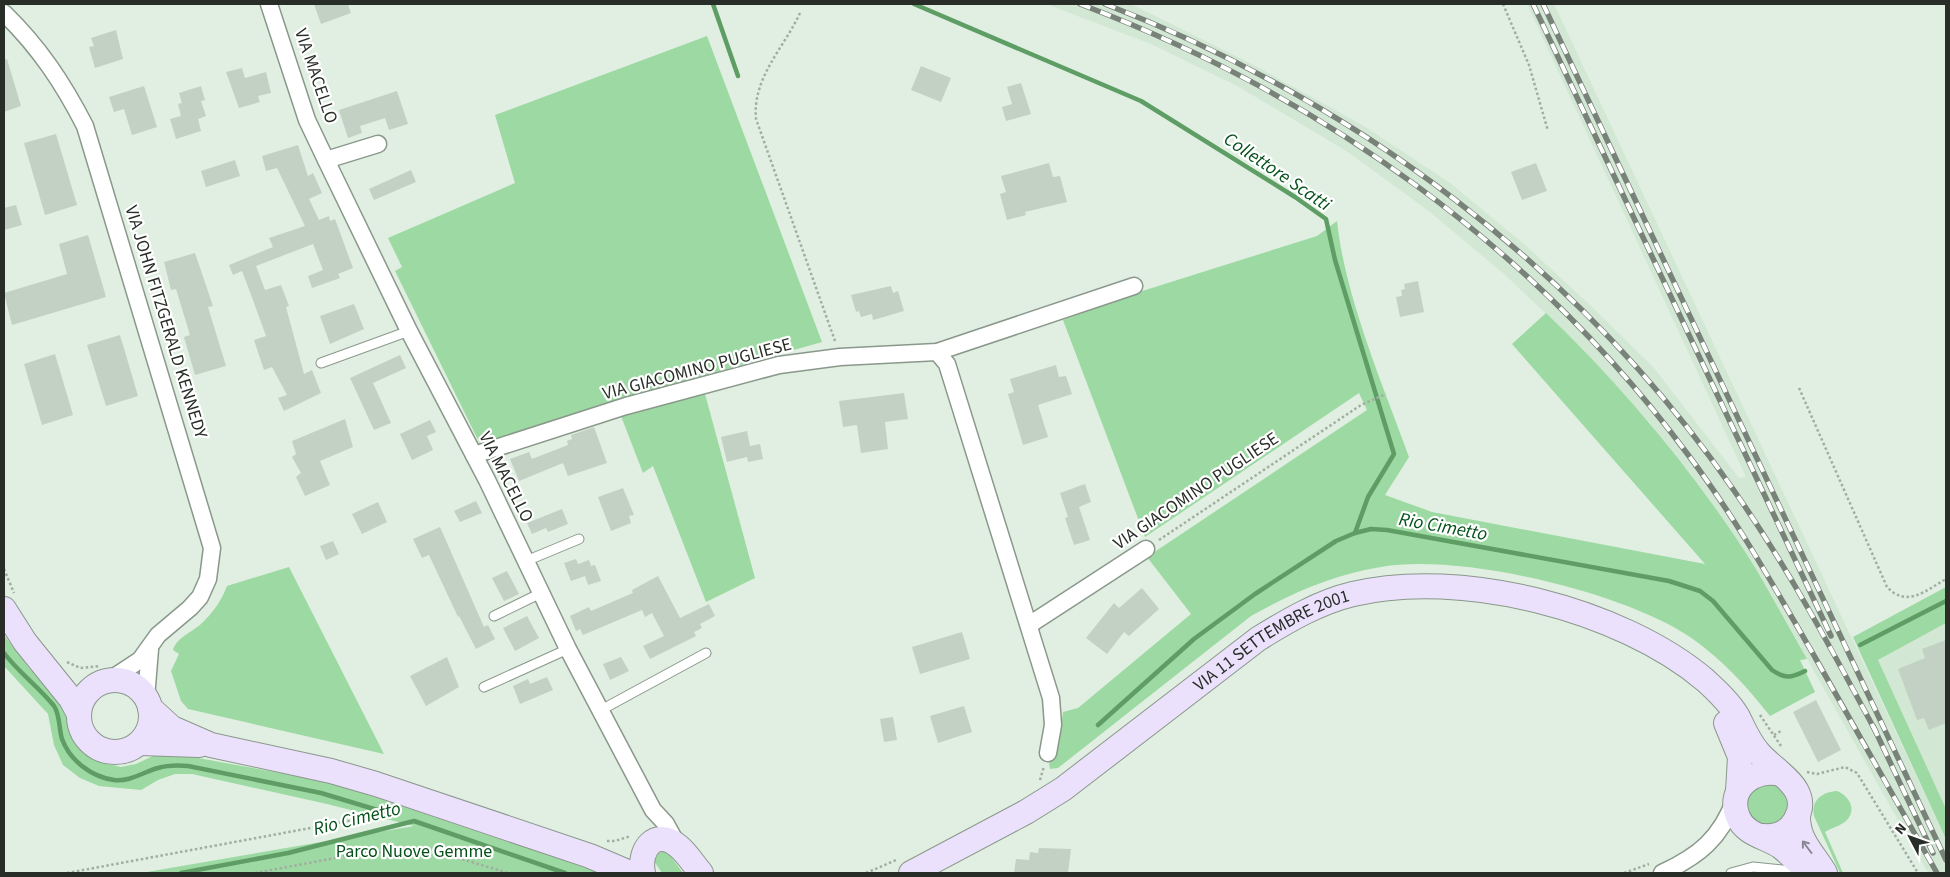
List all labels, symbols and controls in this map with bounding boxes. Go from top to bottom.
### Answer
street label: VIA MACELLO [288,25,344,127]
water label: Collettore Scatti [1218,126,1336,218]
street label: VIA JOHN FITZGERALD KENNEDY [119,202,214,442]
street label: VIA GIACOMINO PUGLIESE [600,332,794,406]
street label: VIA GIACOMINO PUGLIESE [1108,426,1284,556]
street label: VIA MACELLO [472,427,540,527]
water label: Rio Cimetto [1397,506,1490,548]
street label: VIA 11 SETTEMBRE 2001 [1188,583,1352,697]
water label: Rio Cimetto [310,795,404,843]
north arrow [1885,812,1935,862]
text: N [1890,819,1912,839]
park label: Parco Nuove Gemme [336,839,492,864]
one-way arrow [1802,840,1812,854]

